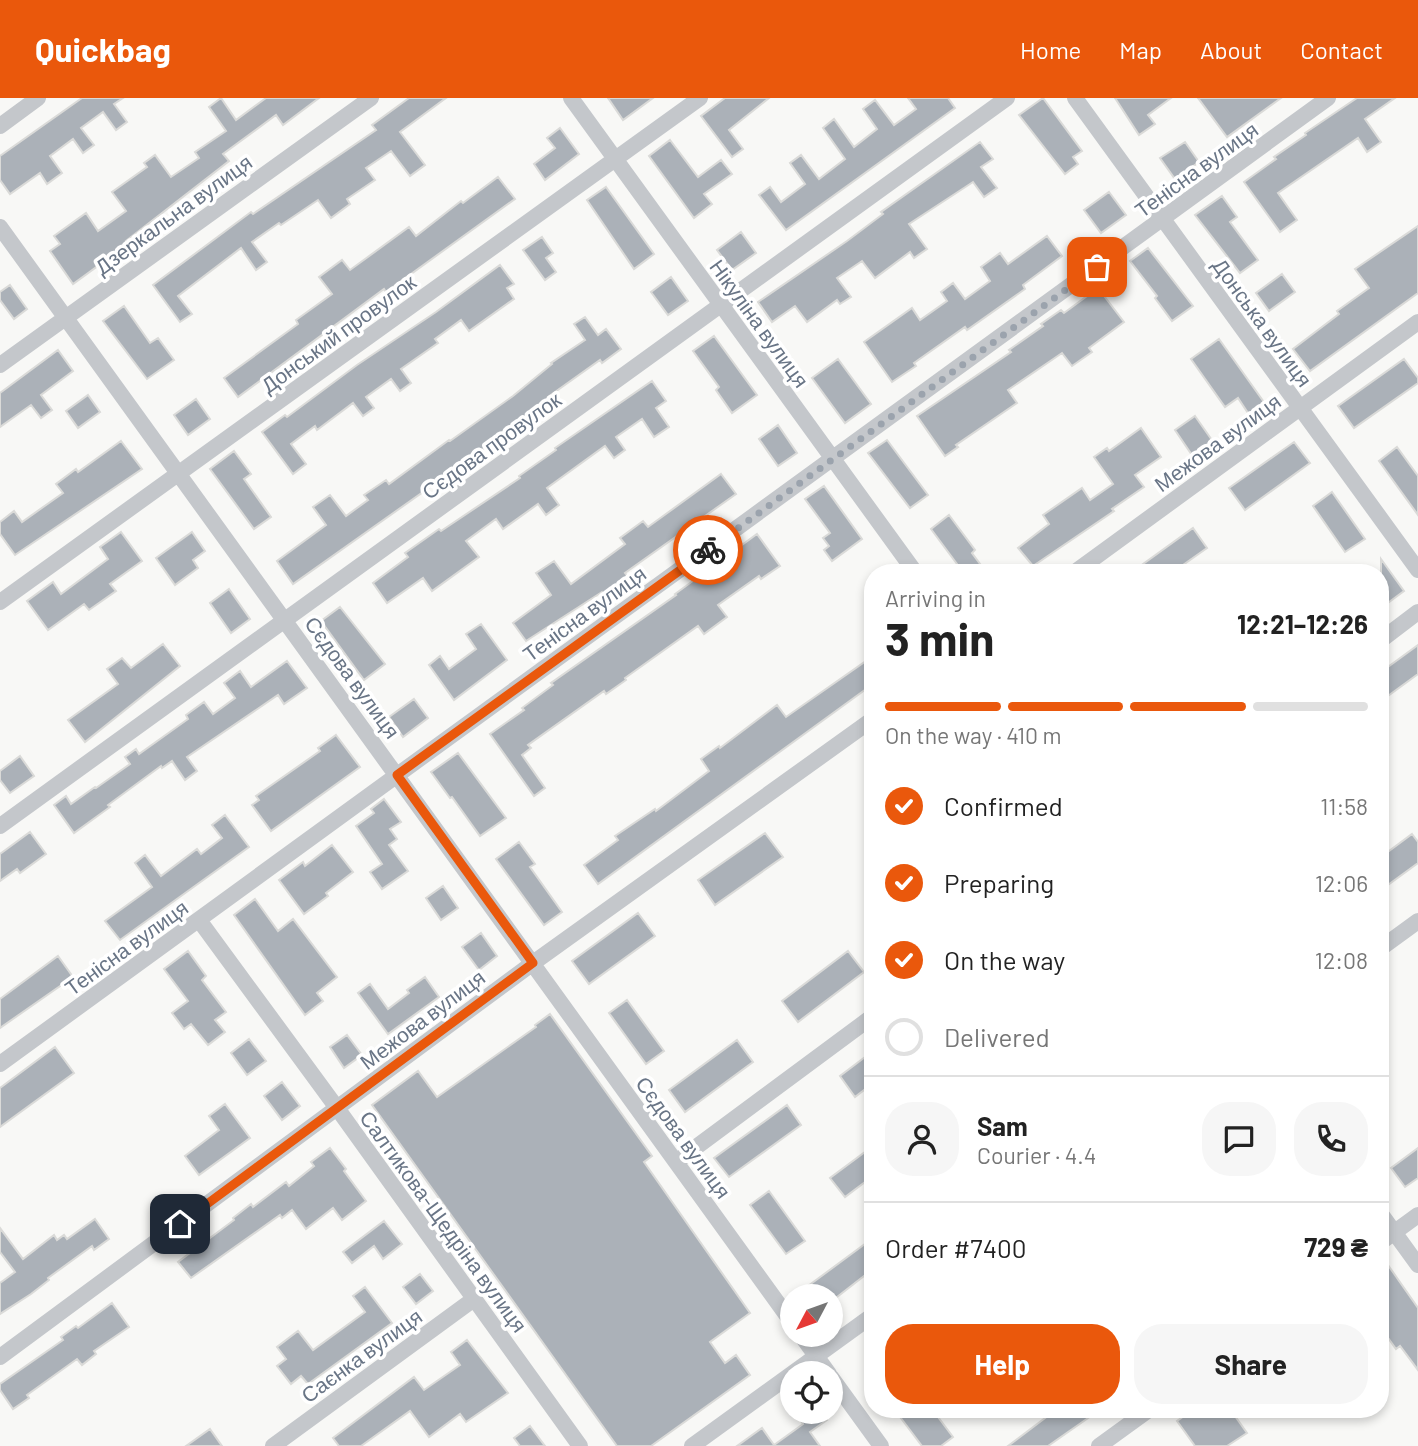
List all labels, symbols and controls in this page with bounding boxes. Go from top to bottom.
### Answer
text: Quickbag [35,29,171,69]
text: Home [1020,35,1081,64]
text: Map [1119,35,1162,64]
text: About [1200,35,1262,64]
text: Contact [1300,35,1383,64]
street label: Тенісна вулиця [1130,116,1262,222]
street label: Дзеркальна вулиця [90,149,256,279]
pin [1067,237,1127,297]
icon: bag [1078,248,1116,286]
street label: Донська вулиця [1208,253,1318,391]
street label: Нікуліна вулиця [705,254,815,392]
street label: Донський провулок [256,268,421,397]
street label: Сєдова провулок [417,386,566,504]
street label: Межова вулиця [1149,388,1285,496]
courier [673,515,743,585]
icon: bike [689,531,727,569]
street label: Тенісна вулиця [518,560,650,666]
text: Arriving in [885,584,986,612]
text: 12:21–12:26 [1237,608,1368,639]
text: 3 min [885,610,994,665]
street label: Сєдова вулиця [300,611,406,743]
text: On the way · 410 m [885,721,1062,749]
icon: check [885,787,923,825]
text: Confirmed [944,790,1063,821]
text: 11:58 [1320,792,1368,820]
icon: check [885,864,923,902]
text: Preparing [944,867,1054,898]
text: 12:06 [1315,869,1368,897]
street label: Тенісна вулиця [60,894,192,1000]
icon: check [885,941,923,979]
text: On the way [944,944,1065,975]
text: 12:08 [1315,946,1368,974]
street label: Межова вулиця [355,964,489,1074]
text: Delivered [944,1021,1050,1052]
street label: Сєдова вулиця [631,1071,737,1203]
button: person [885,1102,959,1176]
button: chat [1202,1102,1276,1176]
button: phone [1294,1102,1368,1176]
street label: Салтикова-Щедріна вулиця [355,1105,533,1337]
text: Sam [977,1110,1028,1141]
text: Courier · 4.4 [977,1141,1096,1169]
pin [150,1194,210,1254]
icon: home [161,1205,199,1243]
text: 729 ₴ [1304,1231,1368,1262]
text: Order #7400 [885,1232,1026,1263]
north arrow [780,1284,844,1348]
map controls [780,1284,843,1424]
street label: Саєнка вулиця [296,1303,426,1407]
button: Help [885,1324,1120,1404]
button: Share [1134,1324,1368,1404]
button: locate [780,1361,843,1424]

